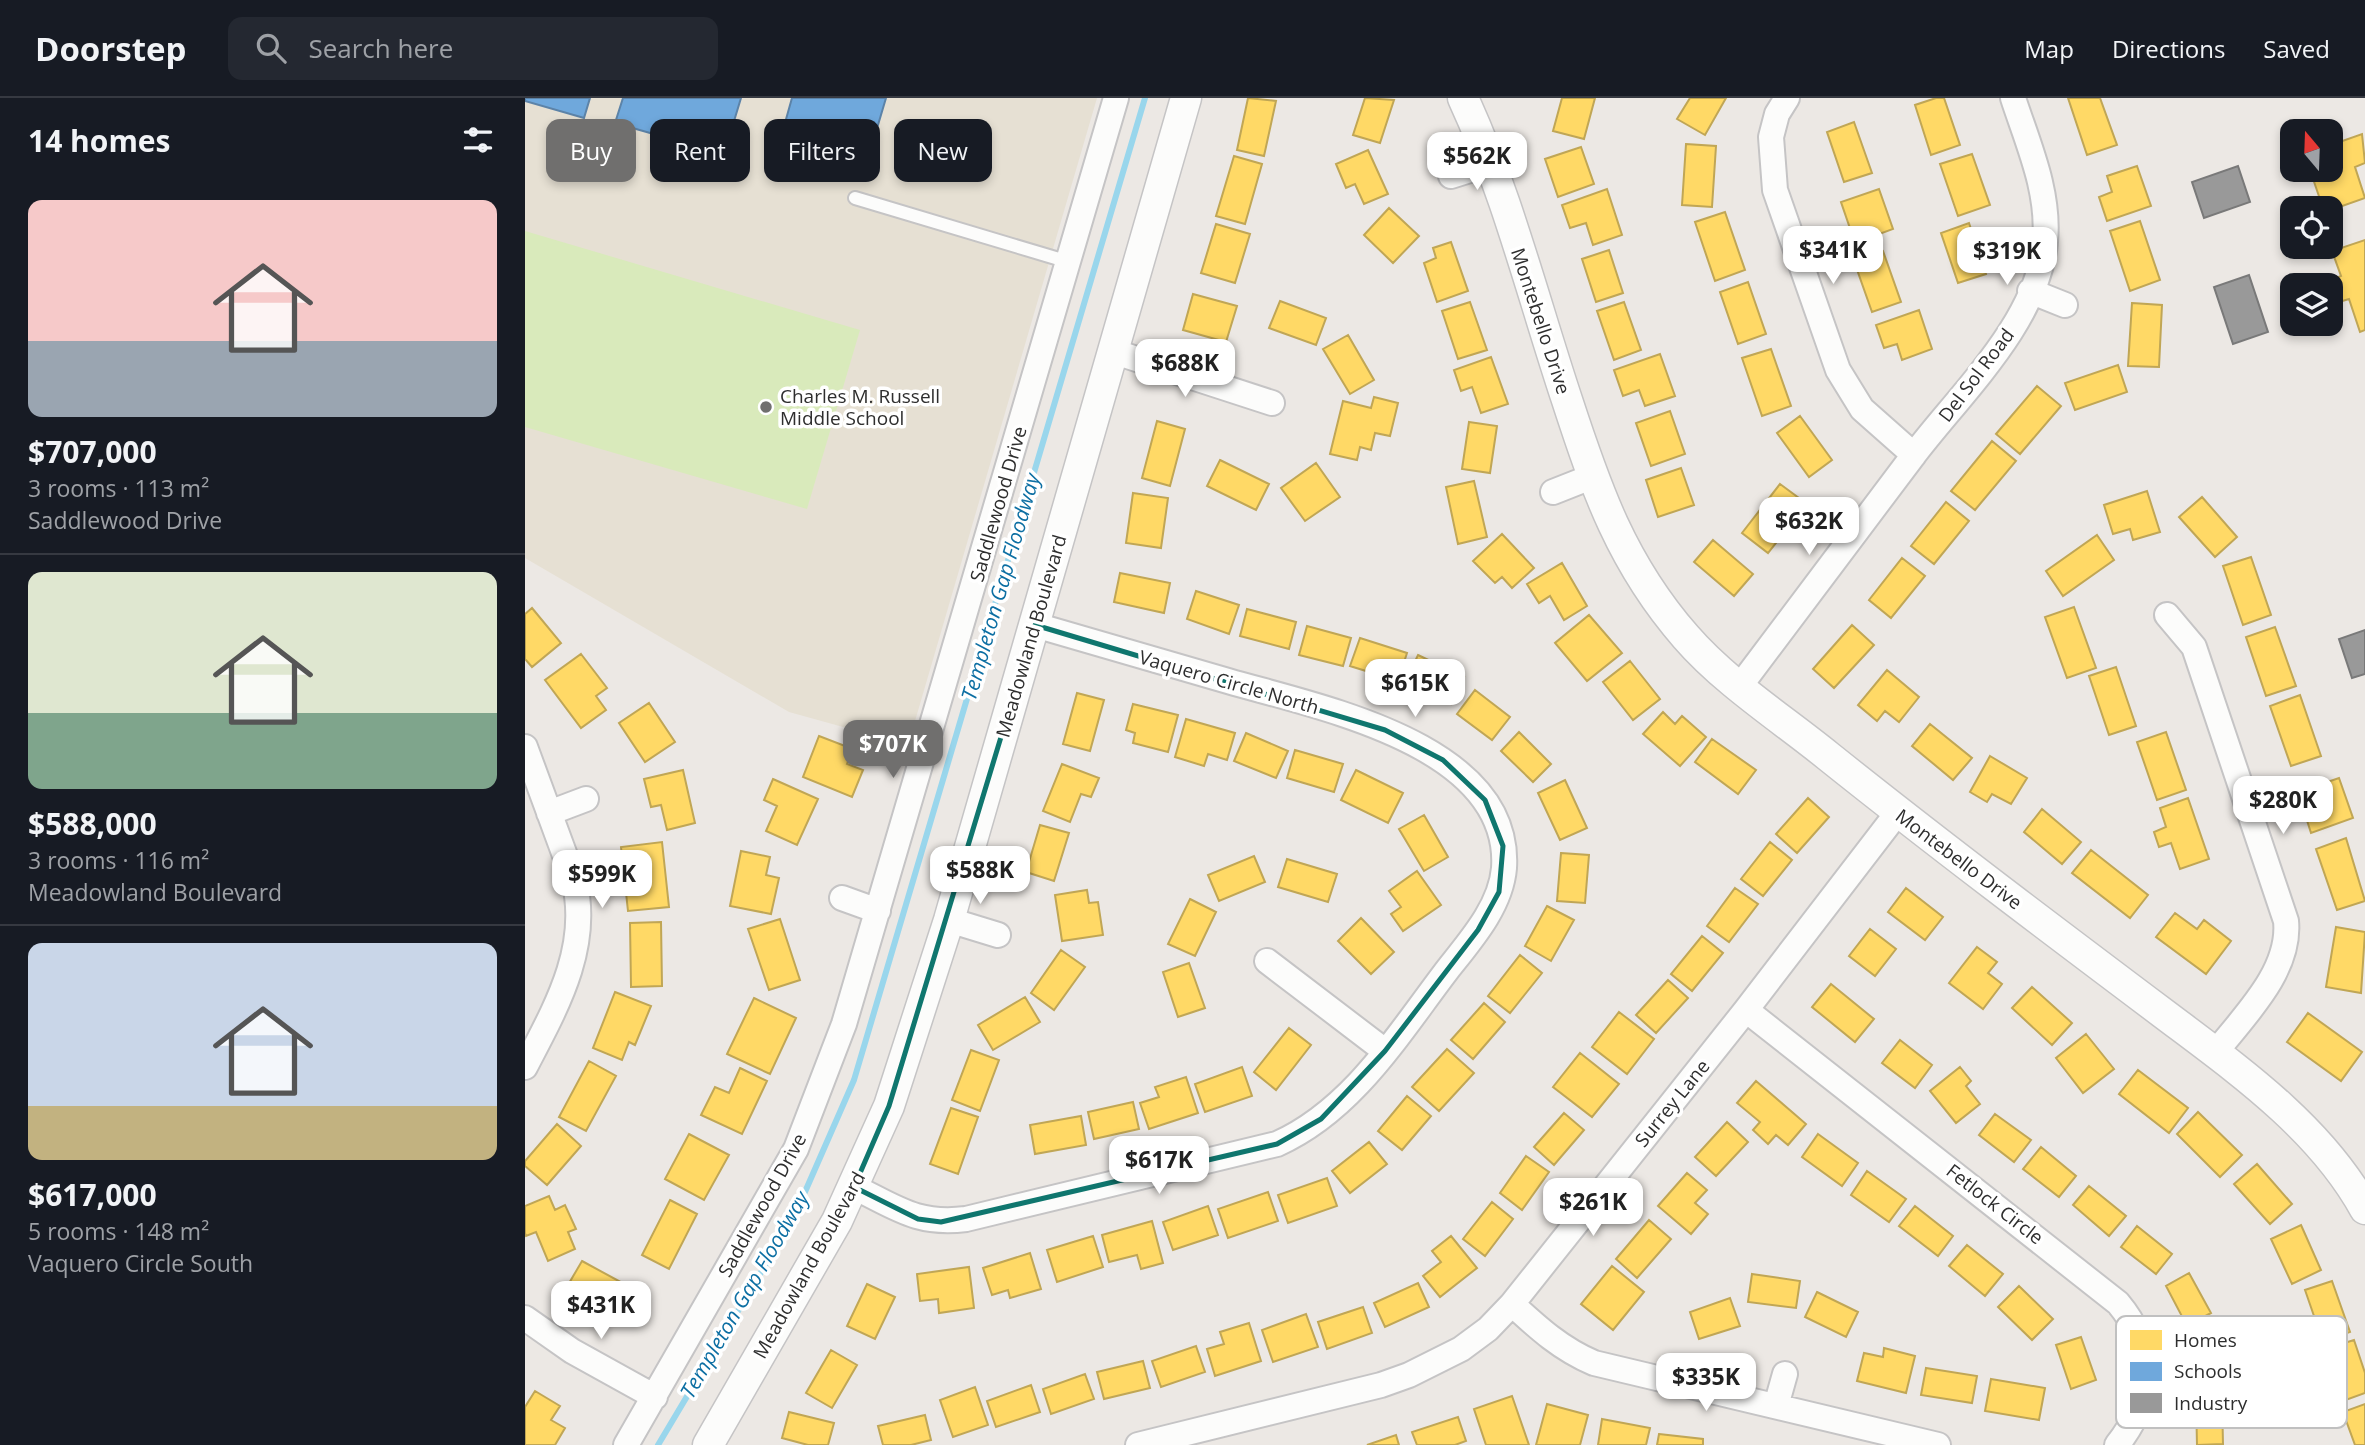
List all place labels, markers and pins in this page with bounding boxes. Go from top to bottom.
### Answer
pin: $562K [1428,132,1526,192]
pin: $341K [1784,226,1882,286]
pin: $319K [1958,228,2056,287]
pin: $688K [1136,340,1234,399]
place label: Charles M. Russell Middle School [780,383,940,431]
marker: Charles M. Russell Middle School [758,399,774,415]
pin: $632K [1760,498,1858,557]
pin: $615K [1366,660,1464,719]
pin: $707K [844,720,942,780]
pin: $280K [2234,776,2332,836]
pin: $588K [931,846,1029,906]
pin: $599K [553,850,651,910]
pin: $617K [1110,1136,1208,1196]
pin: $261K [1544,1178,1642,1238]
pin: $431K [552,1282,650,1341]
pin: $335K [1657,1354,1755,1413]

